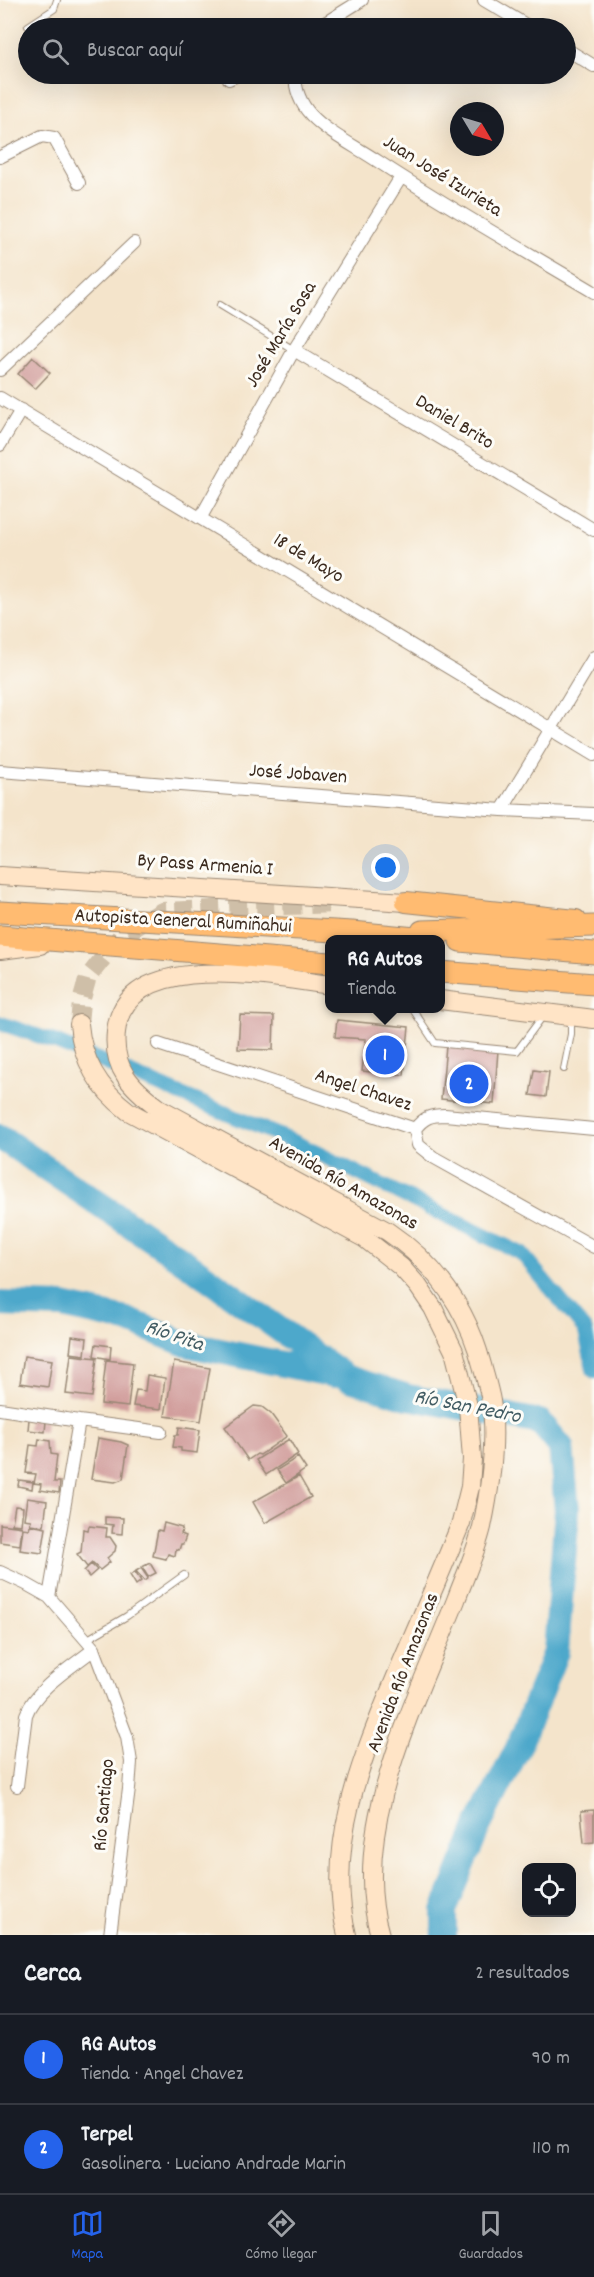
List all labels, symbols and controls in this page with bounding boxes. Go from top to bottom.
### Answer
search box [18,18,576,84]
icon: search [39,35,72,68]
text: Buscar aquí [87,36,182,67]
north arrow [450,102,504,156]
street label: Juan José Izurieta [377,129,508,225]
street label: José María Sosa [239,276,325,393]
street label: Daniel Brito [409,388,499,458]
street label: 18 de Mayo [267,527,349,591]
street label: José Jobaven [248,758,348,792]
street label: By Pass Armenia I [136,847,274,885]
your location [371,853,400,882]
street label: Autopista General Rumiñahui [74,902,293,942]
popup [325,935,445,1013]
text: RG Autos [347,945,423,976]
text: Tienda [347,976,396,1004]
pin: 1 [366,1032,404,1078]
street label: Angel Chavez [311,1062,415,1120]
pin: 2 [450,1062,488,1106]
street label: Avenida Río Amazonas [263,1130,423,1238]
water label: Río Pita [141,1313,208,1361]
water label: Río San Pedro [411,1383,524,1433]
street label: Avenida Río Amazonas [361,1589,447,1757]
street label: Río Santiago [87,1758,123,1852]
map controls [522,1863,576,1917]
button: locate [522,1863,576,1917]
text: Cerca [24,1956,81,1993]
text: 2 resultados [475,1960,570,1988]
text: RG Autos [81,2030,157,2061]
text: 1 [41,2045,46,2073]
text: 90 m [532,2045,570,2073]
text: Tienda · Angel Chavez [81,2061,243,2089]
text: Terpel [81,2120,133,2151]
text: 2 [39,2135,48,2163]
text: 110 m [532,2135,570,2163]
text: Gasolinera · Luciano Andrade Marin [81,2151,346,2179]
tab: Mapa [71,2207,104,2266]
tab: Cómo llegar [245,2207,317,2266]
tab: Guardados [458,2207,523,2266]

